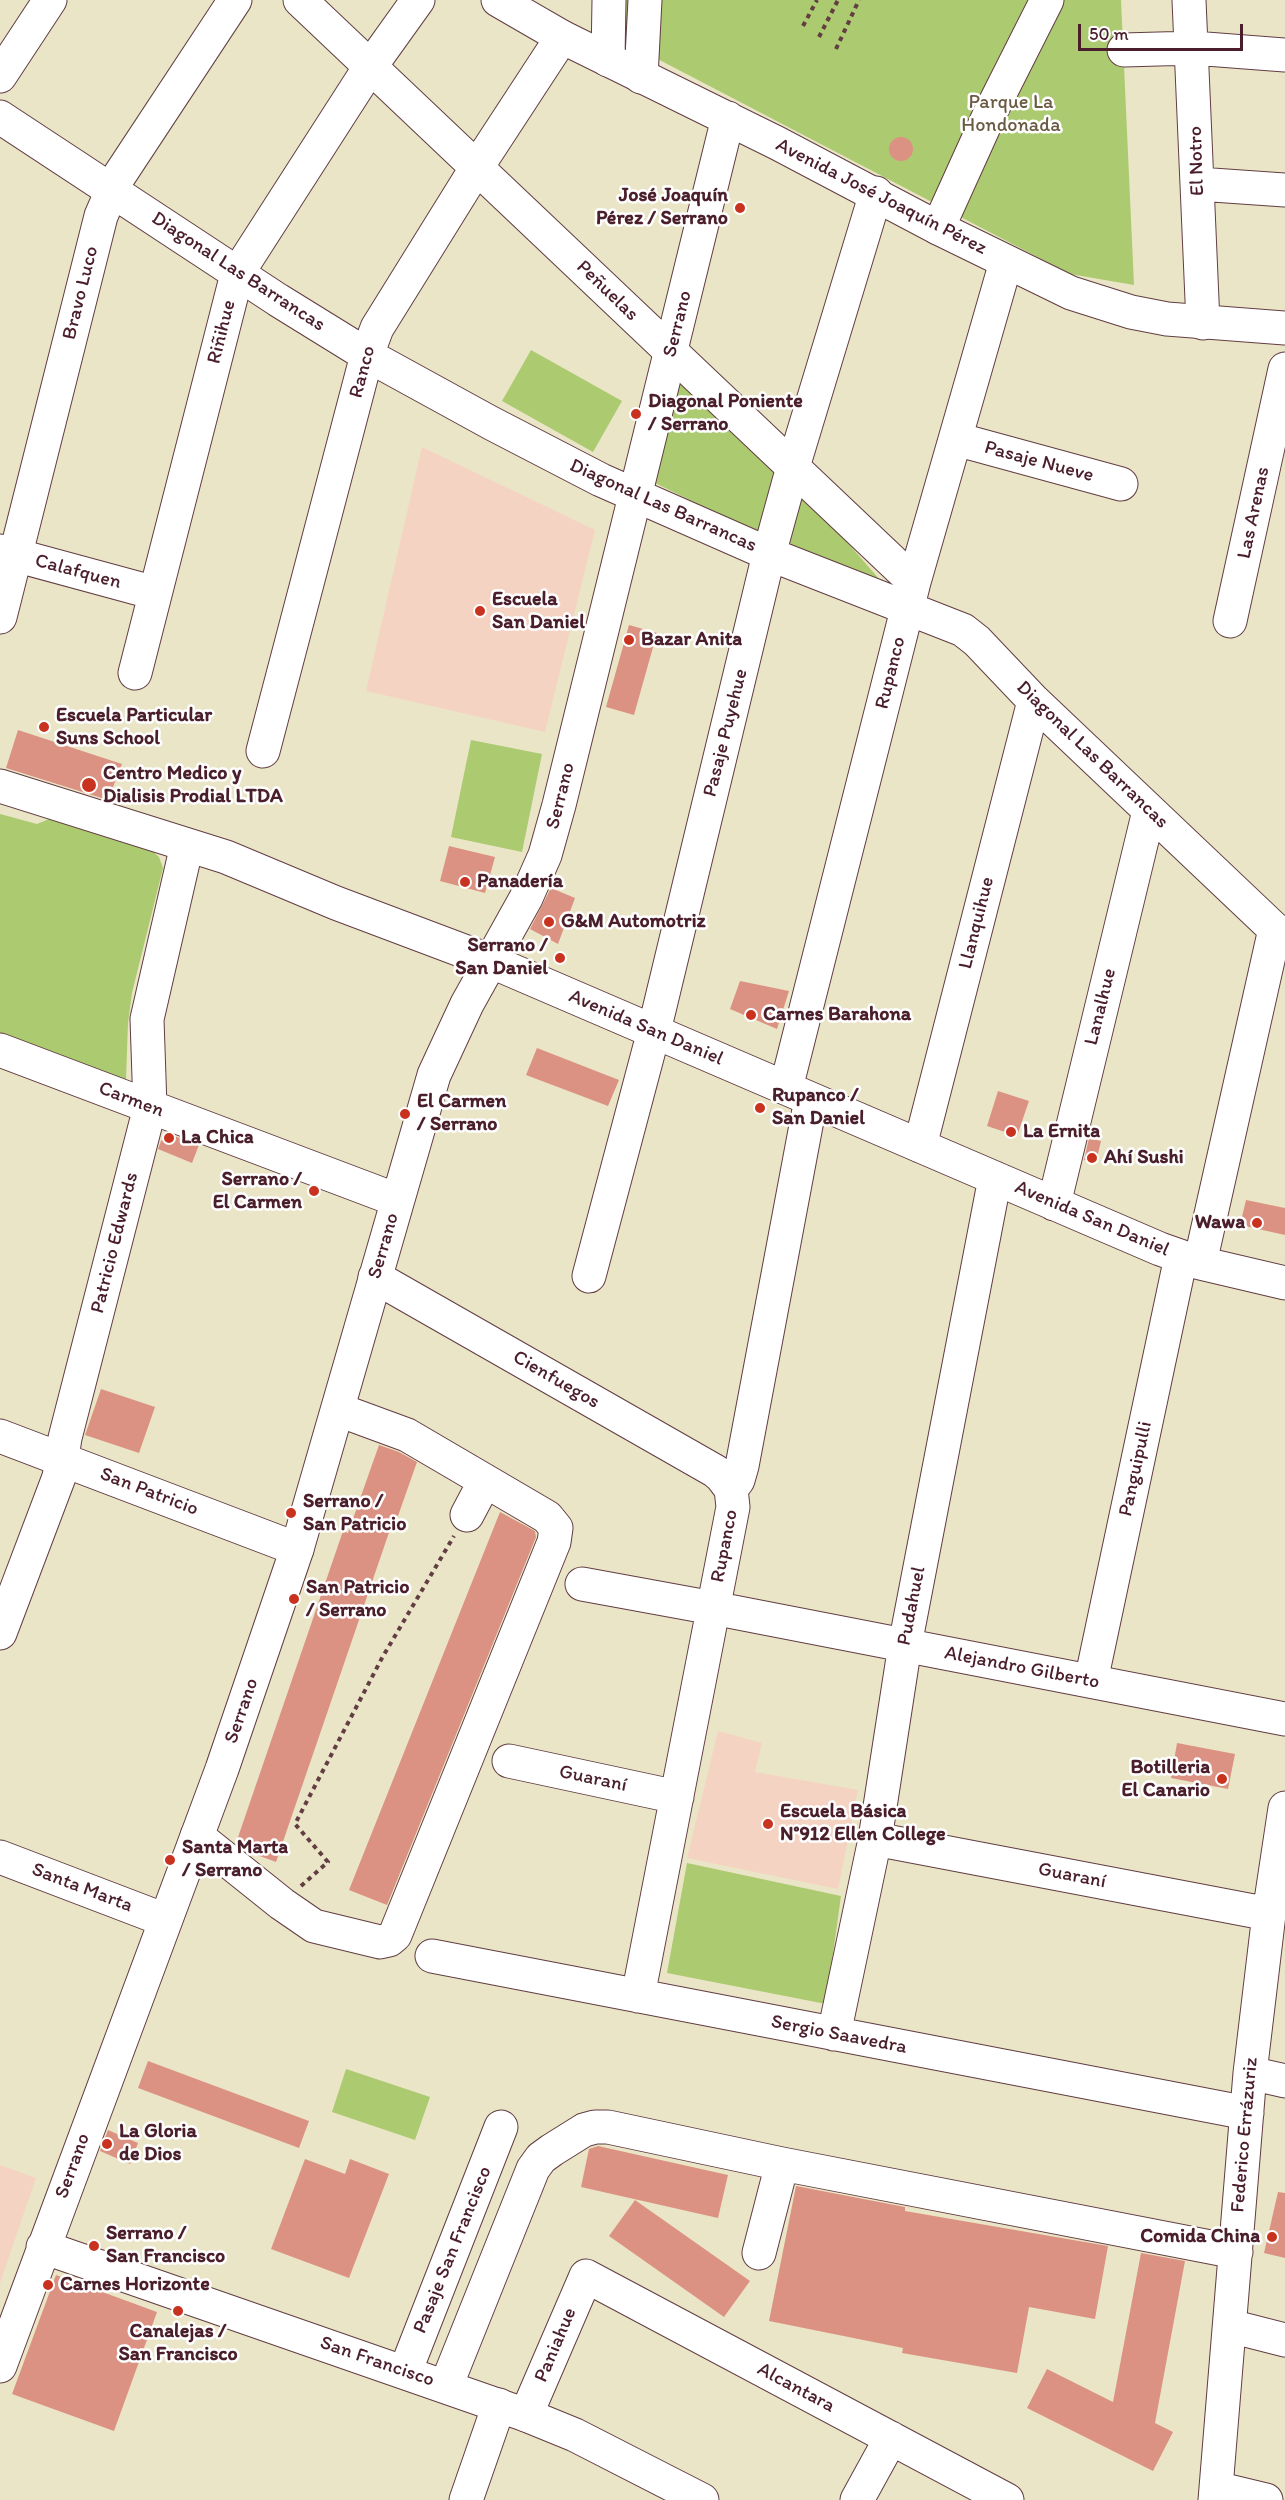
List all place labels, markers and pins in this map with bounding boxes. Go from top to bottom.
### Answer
place label: José Joaquín Pérez / Serrano [596,184,728,231]
marker: José Joaquín Pérez / Serrano [733,201,747,215]
place label: Diagonal Poniente / Serrano [648,390,803,437]
marker: Diagonal Poniente / Serrano [629,407,643,421]
place label: Escuela San Daniel [492,588,585,635]
marker: Escuela San Daniel [473,604,487,618]
place label: Bazar Anita [641,628,742,652]
marker: Bazar Anita [622,633,636,647]
place label: Escuela Particular Suns School [56,704,212,751]
marker: Escuela Particular Suns School [37,720,51,734]
place label: Centro Medico y Dialisis Prodial LTDA [103,762,283,809]
marker: Centro Medico y Dialisis Prodial LTDA [80,776,98,794]
place label: Panadería [477,870,563,894]
marker: Panadería [458,875,472,889]
place label: G&M Automotriz [561,910,706,934]
marker: G&M Automotriz [542,915,556,929]
place label: Serrano / San Daniel [455,934,548,981]
marker: Serrano / San Daniel [553,951,567,965]
place label: Carnes Barahona [763,1003,911,1027]
marker: Carnes Barahona [744,1008,758,1022]
place label: Rupanco / San Daniel [772,1084,865,1131]
place label: El Carmen / Serrano [417,1090,506,1137]
marker: Rupanco / San Daniel [753,1101,767,1115]
marker: El Carmen / Serrano [398,1107,412,1121]
place label: La Ernita [1023,1120,1100,1144]
marker: La Ernita [1004,1125,1018,1139]
place label: La Chica [181,1126,254,1150]
marker: La Chica [162,1131,176,1145]
place label: Ahí Sushi [1104,1146,1184,1170]
marker: Ahí Sushi [1085,1151,1099,1165]
place label: Serrano / El Carmen [213,1168,302,1215]
marker: Serrano / El Carmen [307,1184,321,1198]
place label: Wawa [1195,1211,1245,1235]
marker: Wawa [1250,1216,1264,1230]
place label: Serrano / San Patricio [303,1490,406,1537]
marker: Serrano / San Patricio [284,1506,298,1520]
place label: San Patricio / Serrano [306,1576,409,1623]
marker: San Patricio / Serrano [287,1592,301,1606]
place label: Botilleria El Canario [1122,1756,1210,1803]
marker: Botilleria El Canario [1215,1772,1229,1786]
place label: Escuela Básica N°912 Ellen College [780,1800,946,1847]
marker: Escuela Básica N°912 Ellen College [761,1817,775,1831]
place label: Santa Marta / Serrano [182,1836,288,1883]
marker: Santa Marta / Serrano [163,1853,177,1867]
place label: La Gloria de Dios [119,2120,197,2167]
marker: La Gloria de Dios [100,2137,114,2151]
place label: Serrano / San Francisco [106,2222,225,2269]
place label: Comida China [1140,2225,1260,2249]
marker: Comida China [1265,2230,1279,2244]
marker: Serrano / San Francisco [87,2239,101,2253]
place label: Carnes Horizonte [60,2273,210,2297]
marker: Carnes Horizonte [41,2278,55,2292]
marker: Canalejas / San Francisco [171,2304,185,2318]
place label: Canalejas / San Francisco [118,2320,238,2367]

